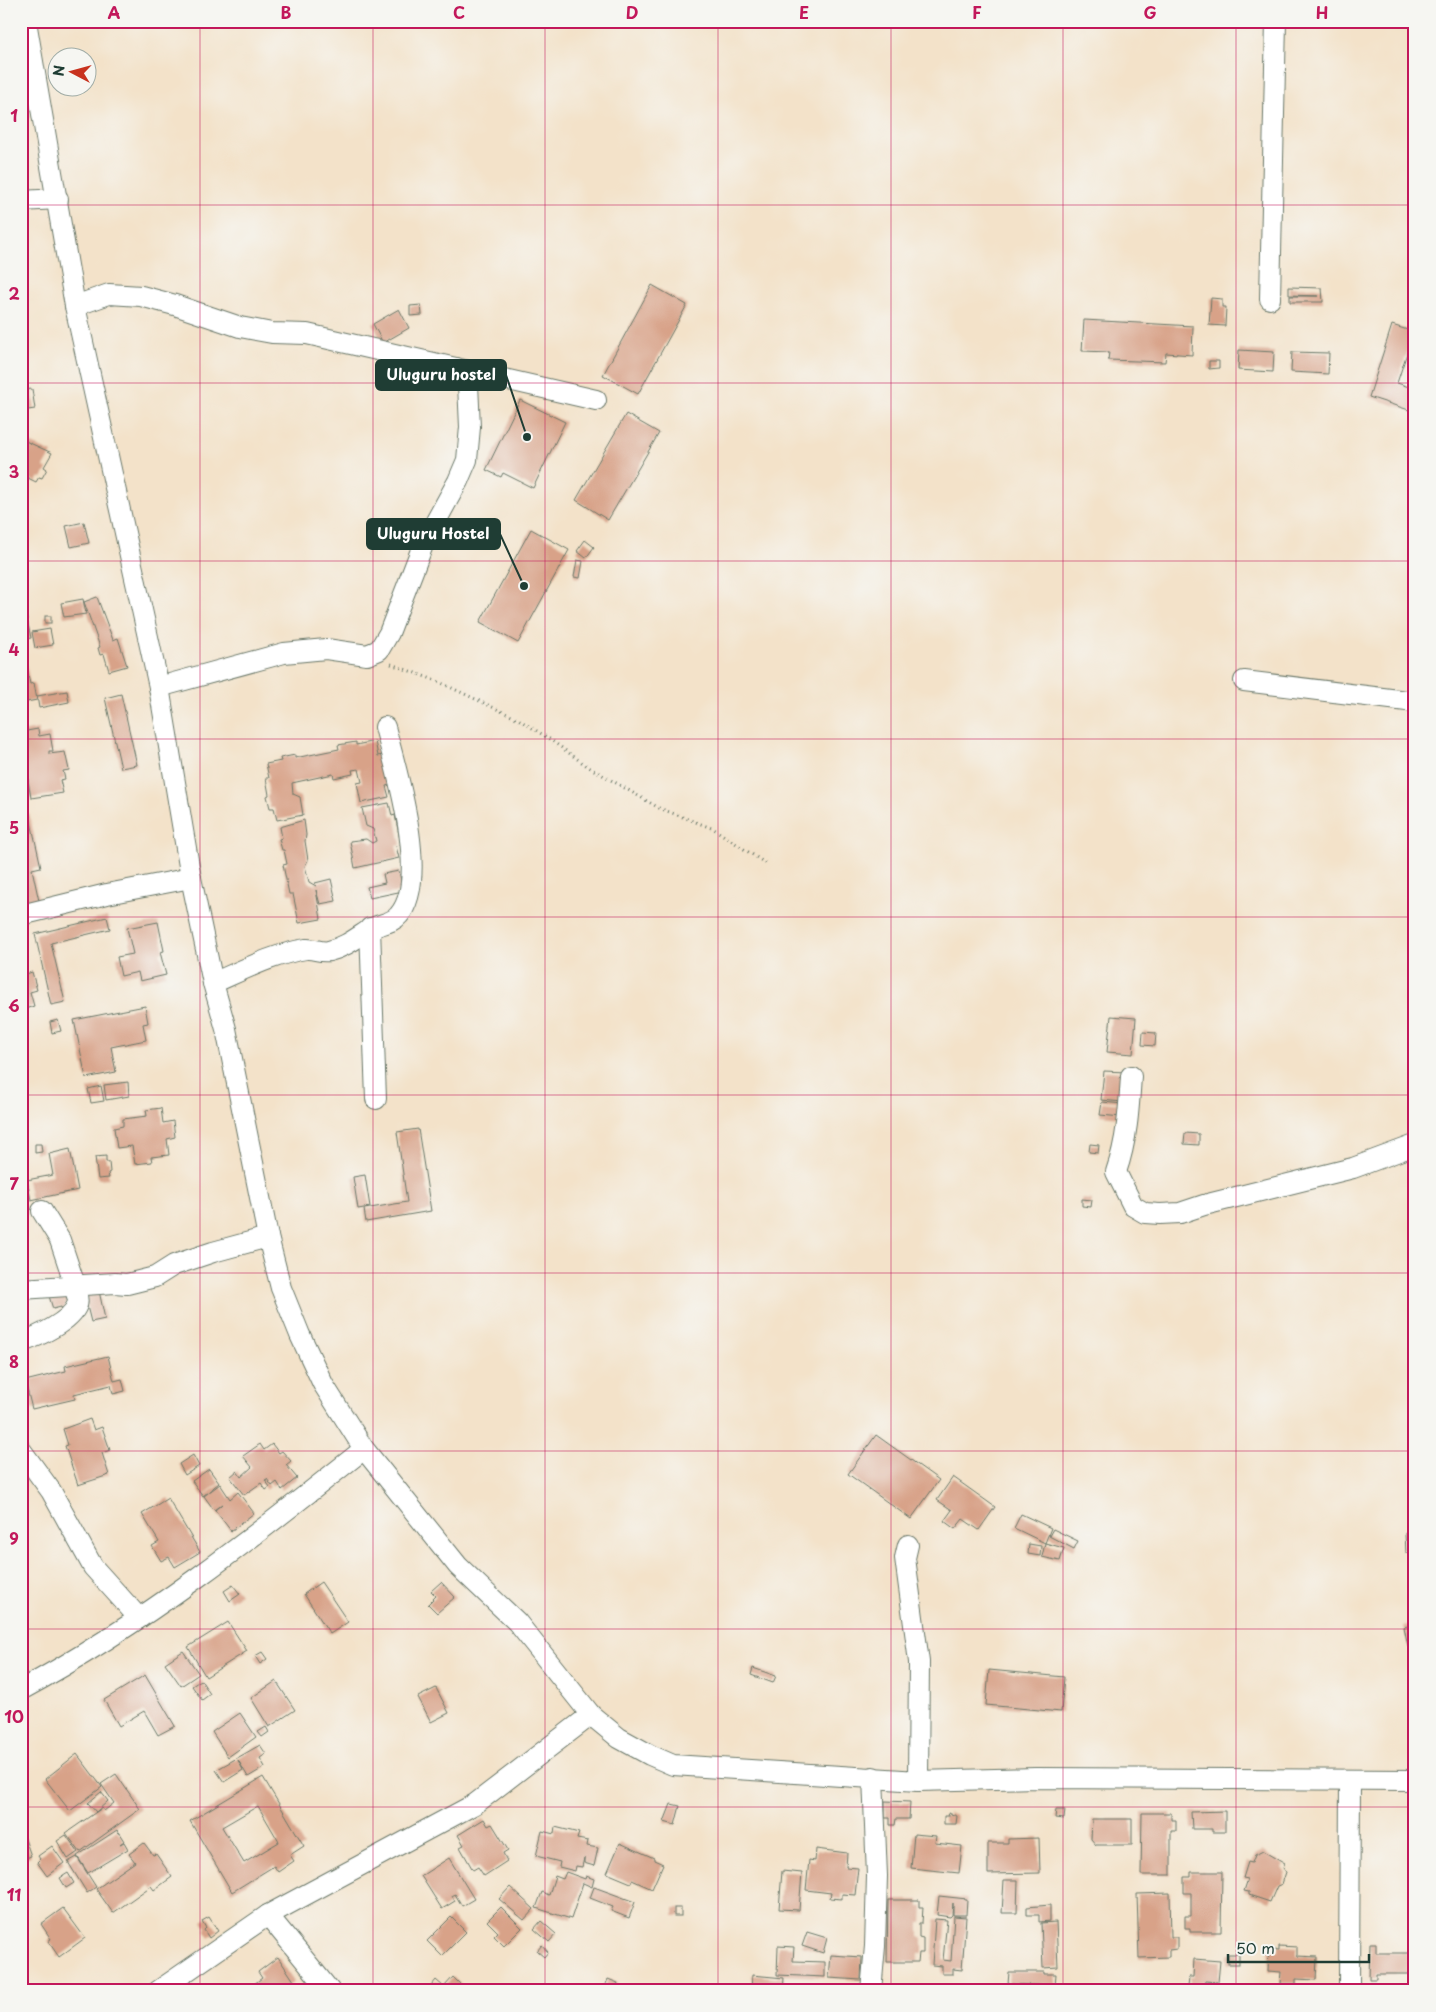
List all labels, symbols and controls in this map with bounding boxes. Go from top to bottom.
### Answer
text: A [108,0,121,24]
text: B [281,0,292,24]
text: C [453,0,465,24]
text: D [626,0,638,24]
text: E [799,0,809,24]
text: F [972,0,982,24]
text: G [1143,0,1157,24]
text: H [1316,0,1328,24]
north arrow [48,48,98,98]
text: N [48,64,70,77]
text: 1 [10,103,18,127]
text: 2 [8,281,20,305]
callout: Uluguru hostel [376,360,506,390]
text: Uluguru hostel [386,362,496,385]
text: 3 [9,459,19,483]
callout: Uluguru Hostel [367,519,500,549]
text: Uluguru Hostel [377,521,489,544]
text: 4 [9,637,20,661]
text: 5 [9,815,19,839]
text: 6 [8,993,20,1017]
text: 7 [9,1171,19,1195]
text: 8 [9,1349,19,1373]
text: 9 [9,1526,19,1550]
text: 10 [4,1704,24,1728]
text: 11 [7,1882,21,1906]
scale bar [1228,1932,1370,1964]
text: 50 m [1236,1936,1275,1959]

